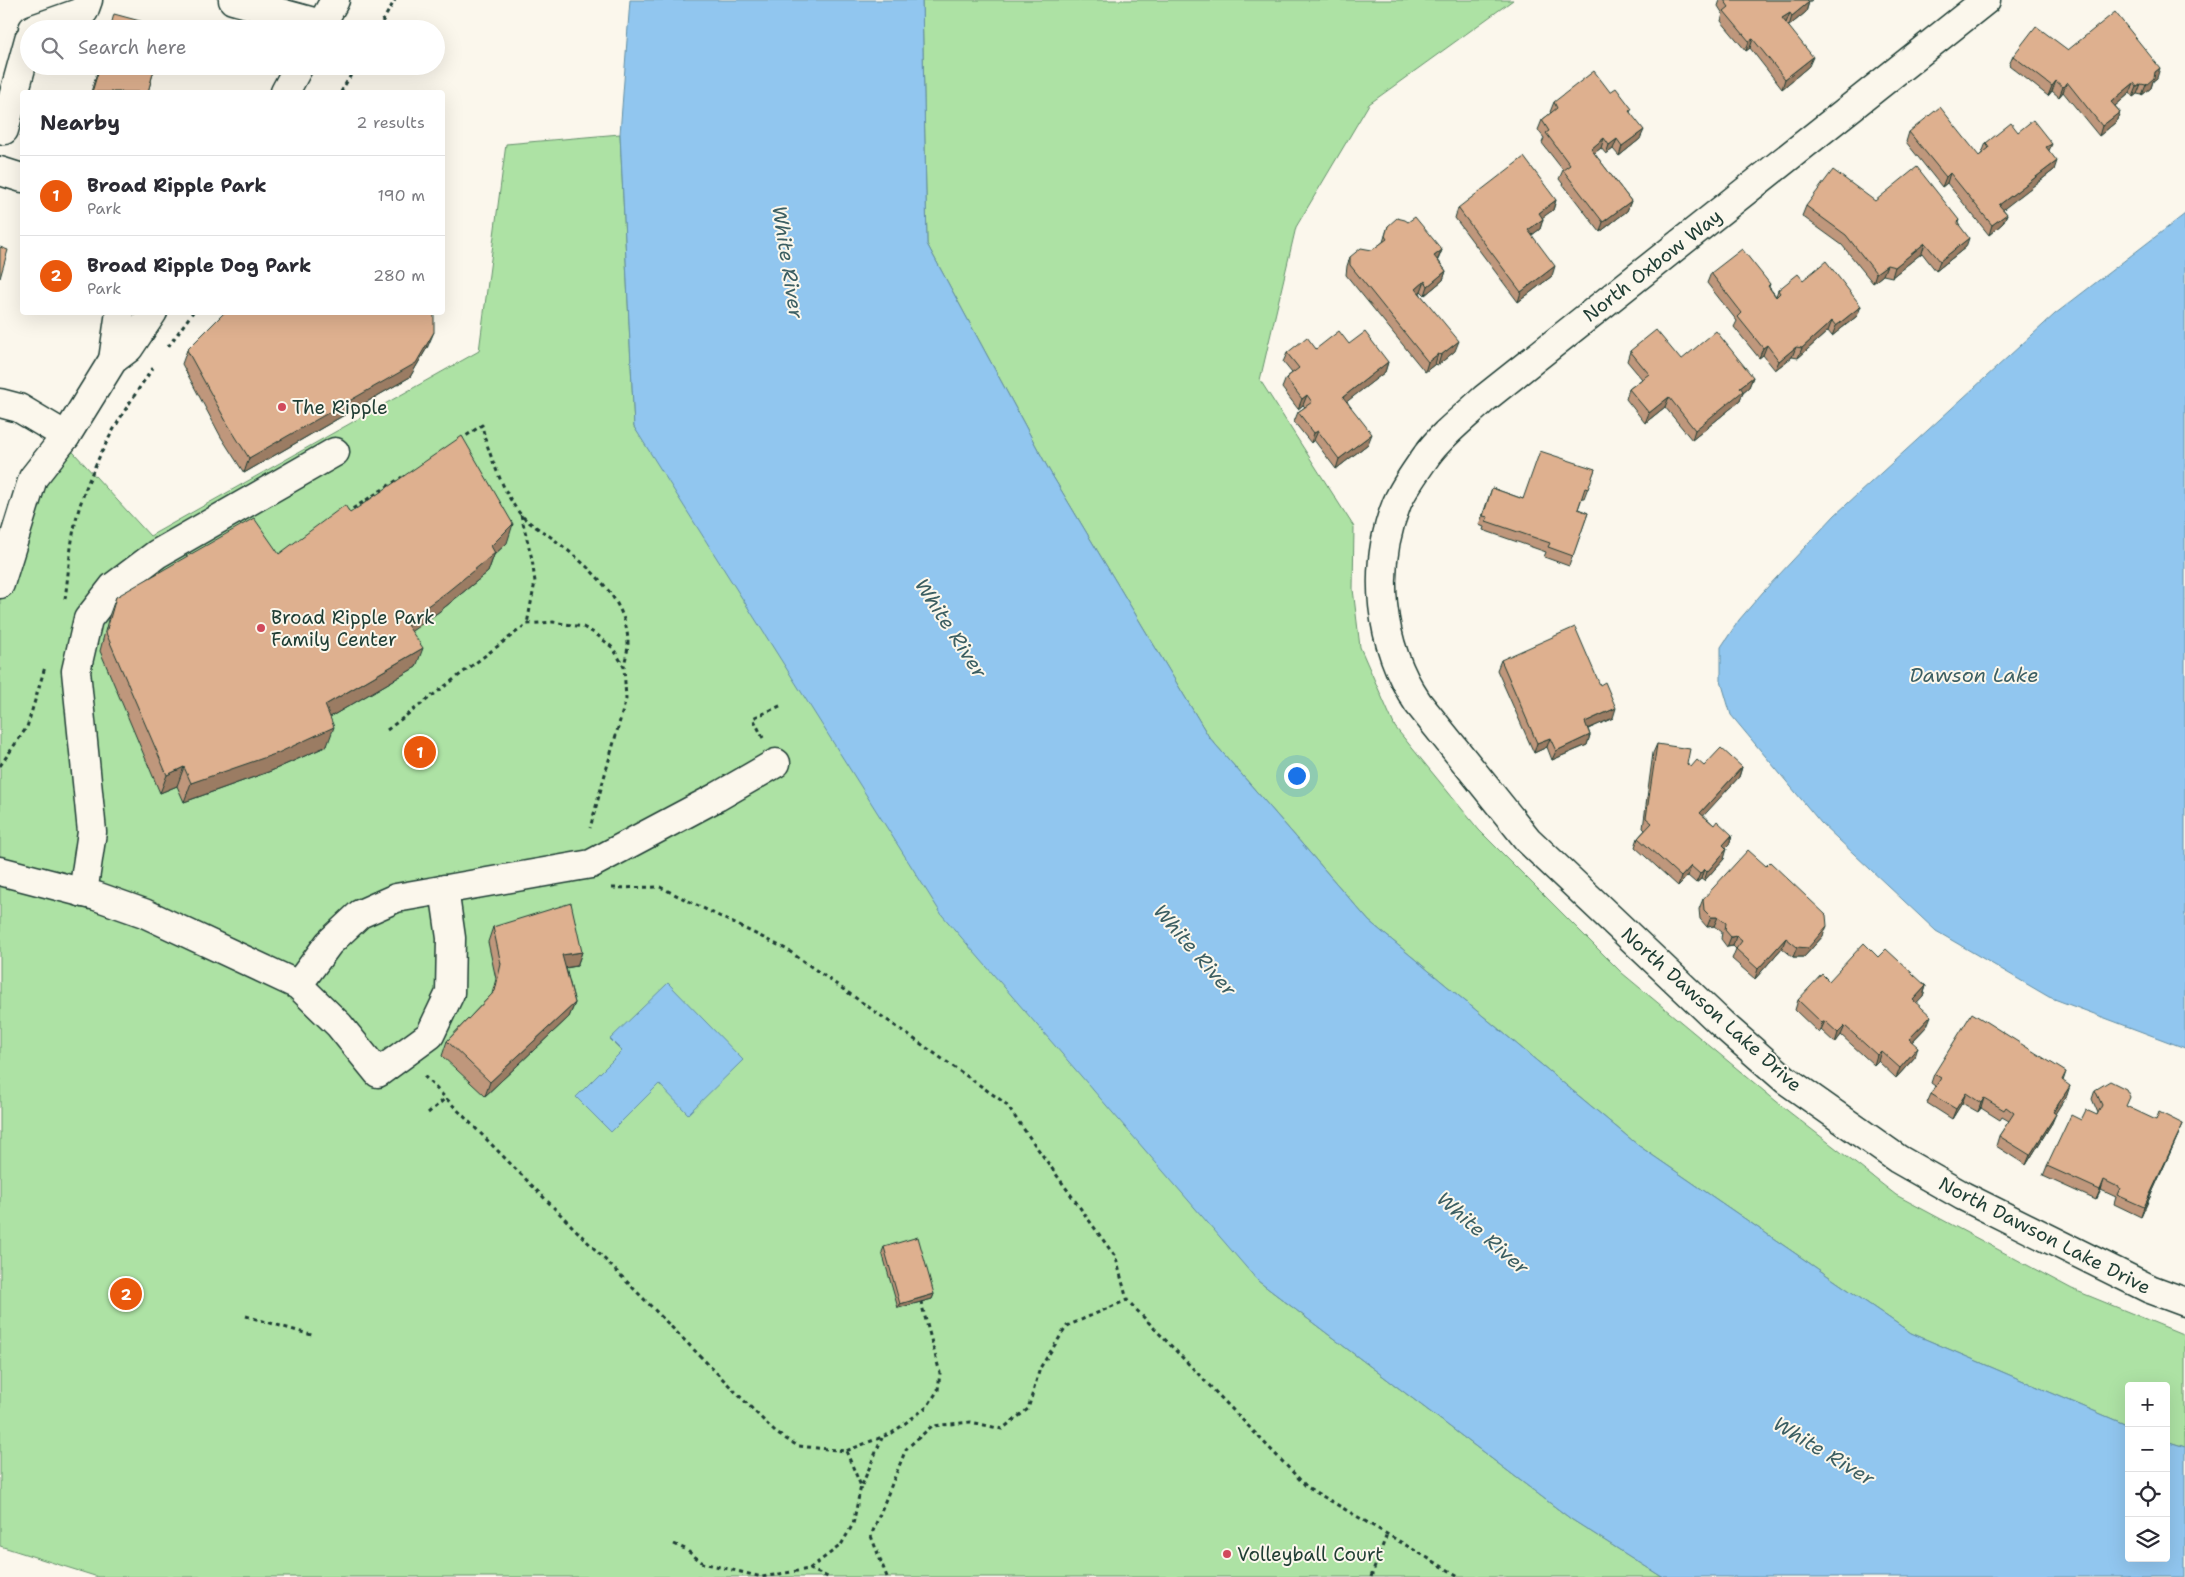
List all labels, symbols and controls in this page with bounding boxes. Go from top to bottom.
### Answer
search box [20,20,445,75]
icon: search [38,34,66,62]
text: Search here [78,35,187,60]
text: Nearby [40,109,120,137]
text: 2 results [356,112,425,133]
text: Broad Ripple Park [87,173,267,198]
text: 1 [52,185,60,206]
text: 190 m [378,185,425,206]
text: Park [87,198,121,219]
street label: North Oxbow Way [1578,203,1727,327]
water label: White River [766,204,810,321]
text: Broad Ripple Dog Park [87,253,311,278]
text: 2 [50,265,62,286]
text: 280 m [373,265,425,286]
text: Park [87,278,121,299]
place label: The Ripple [292,395,388,420]
marker: The Ripple [276,401,288,413]
water label: White River [909,573,993,683]
place label: Broad Ripple Park Family Center [271,605,435,652]
marker: Broad Ripple Park Family Center [255,622,267,634]
water label: Dawson Lake [1910,662,2038,688]
pin: 1 [404,733,436,771]
your location [1284,763,1310,789]
water label: White River [1148,898,1243,1002]
street label: North Dawson Lake Drive [1616,922,1807,1097]
street label: North Dawson Lake Drive [1934,1171,2155,1300]
water label: White River [1431,1186,1535,1281]
pin: 2 [110,1275,142,1313]
map controls [2125,1382,2170,1562]
button: + [2125,1382,2170,1427]
water label: White River [1768,1410,1880,1492]
button: − [2125,1427,2170,1472]
button: locate [2125,1472,2170,1517]
button: layers [2125,1517,2170,1562]
place label: Volleyball Court [1237,1542,1384,1567]
marker: Volleyball Court [1221,1548,1233,1560]

